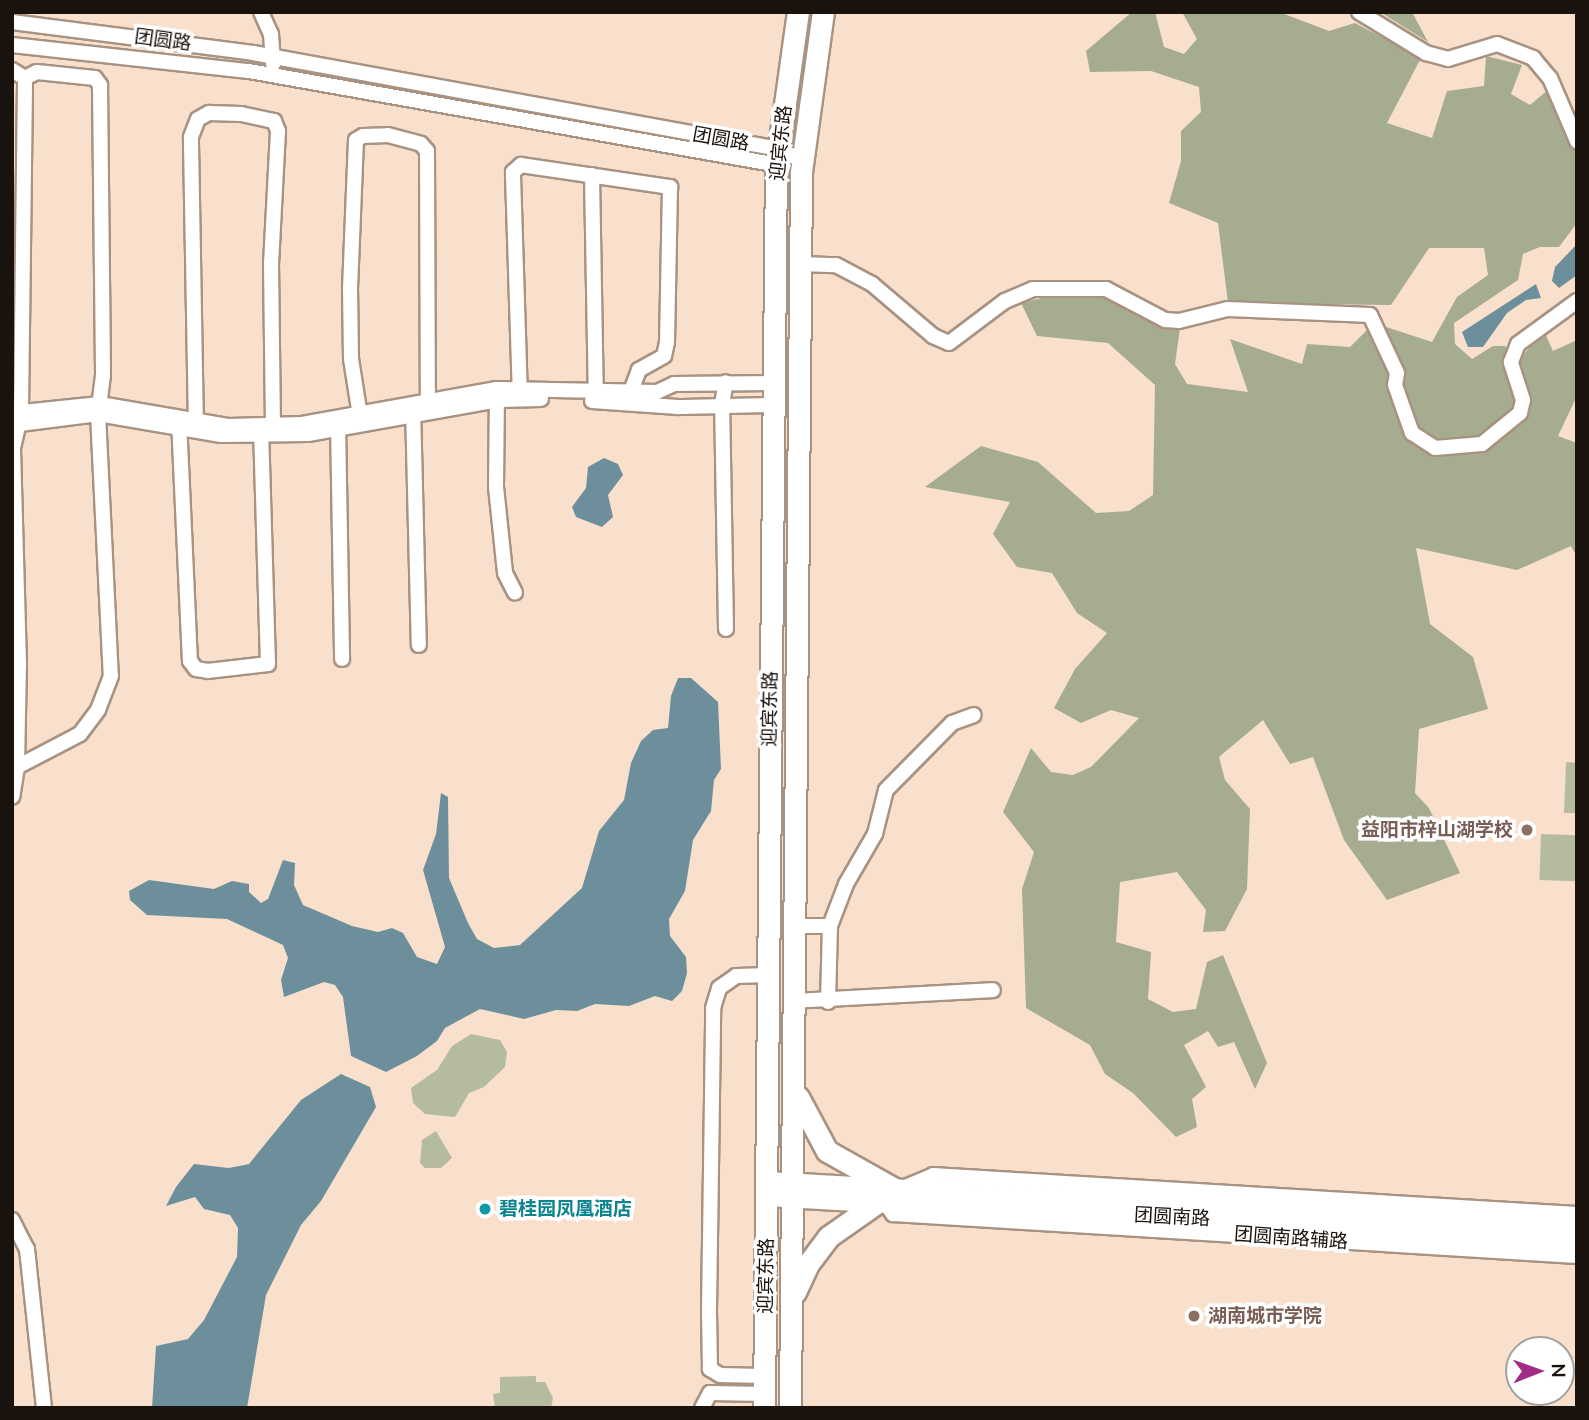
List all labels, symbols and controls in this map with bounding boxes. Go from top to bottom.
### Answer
street label: 团圆路 [133,25,193,55]
street label: 迎宾东路 [766,104,796,182]
street label: 团圆路 [691,123,751,155]
street label: 迎宾东路 [758,671,782,747]
place label: 益阳市梓山湖学校 [1361,819,1513,841]
marker: 益阳市梓山湖学校 [1519,822,1535,838]
place label: 碧桂园凤凰酒店 [499,1198,632,1220]
marker: 碧桂园凤凰酒店 [477,1201,493,1217]
street label: 团圆南路 [1133,1204,1211,1230]
street label: 团圆南路辅路 [1233,1223,1349,1253]
street label: 迎宾东路 [754,1238,778,1314]
place label: 湖南城市学院 [1208,1305,1322,1327]
marker: 湖南城市学院 [1186,1308,1202,1324]
north arrow [1505,1336,1575,1406]
text: N [1547,1363,1571,1378]

